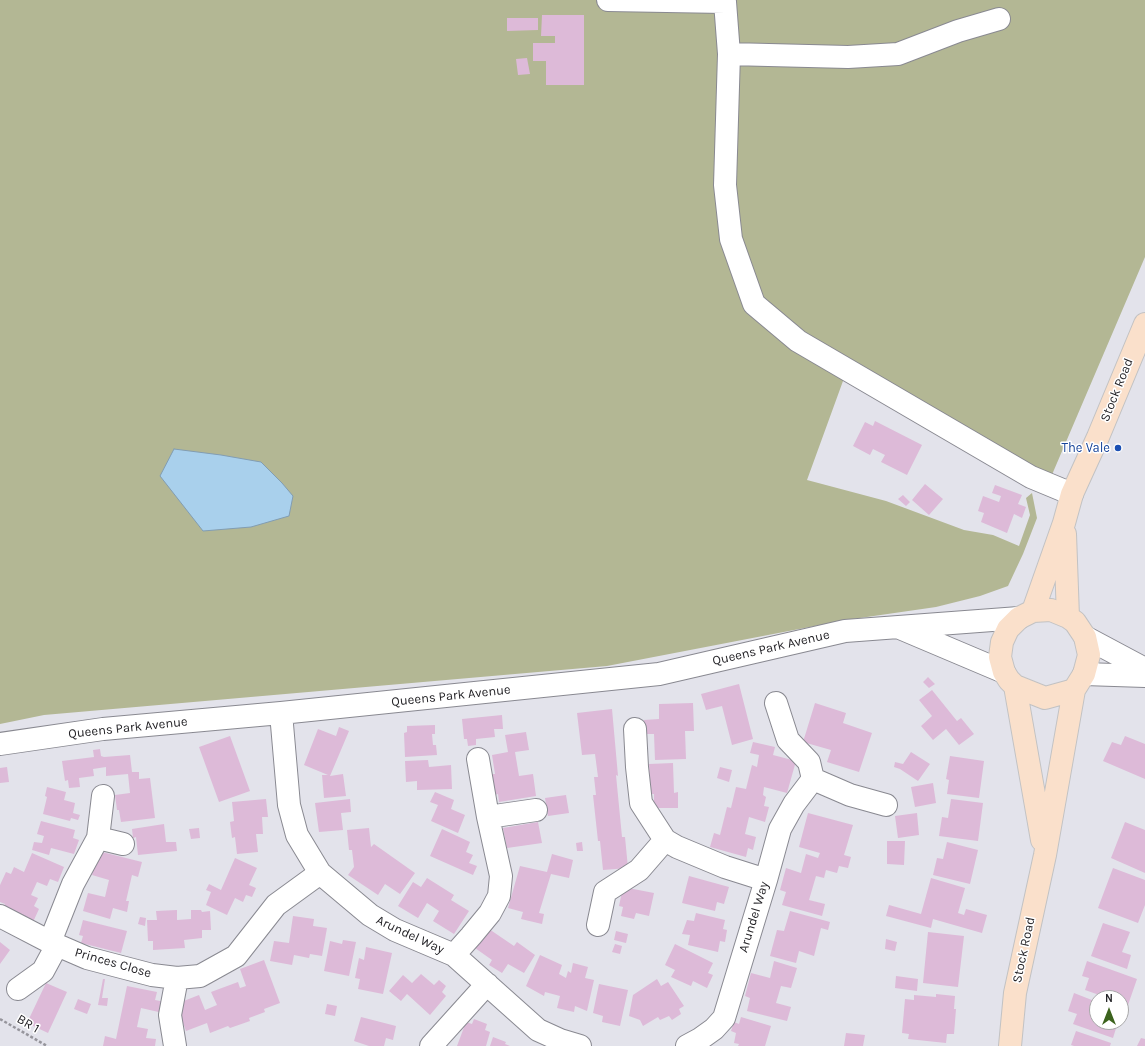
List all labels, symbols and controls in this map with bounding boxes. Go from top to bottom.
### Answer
street label: Stock Road [1097,356,1137,424]
place label: The Vale [1062,440,1110,456]
marker: The Vale [1113,443,1123,453]
street label: Queens Park Avenue [711,627,831,669]
street label: Queens Park Avenue [391,682,511,710]
street label: Queens Park Avenue [68,714,188,742]
street label: Arundel Way [736,880,772,954]
street label: Arundel Way [373,912,447,958]
street label: Stock Road [1009,916,1039,984]
street label: Princes Close [73,945,153,981]
north arrow [1089,990,1129,1030]
text: N [1105,992,1113,1005]
street label: BR 1 [14,1011,42,1037]

